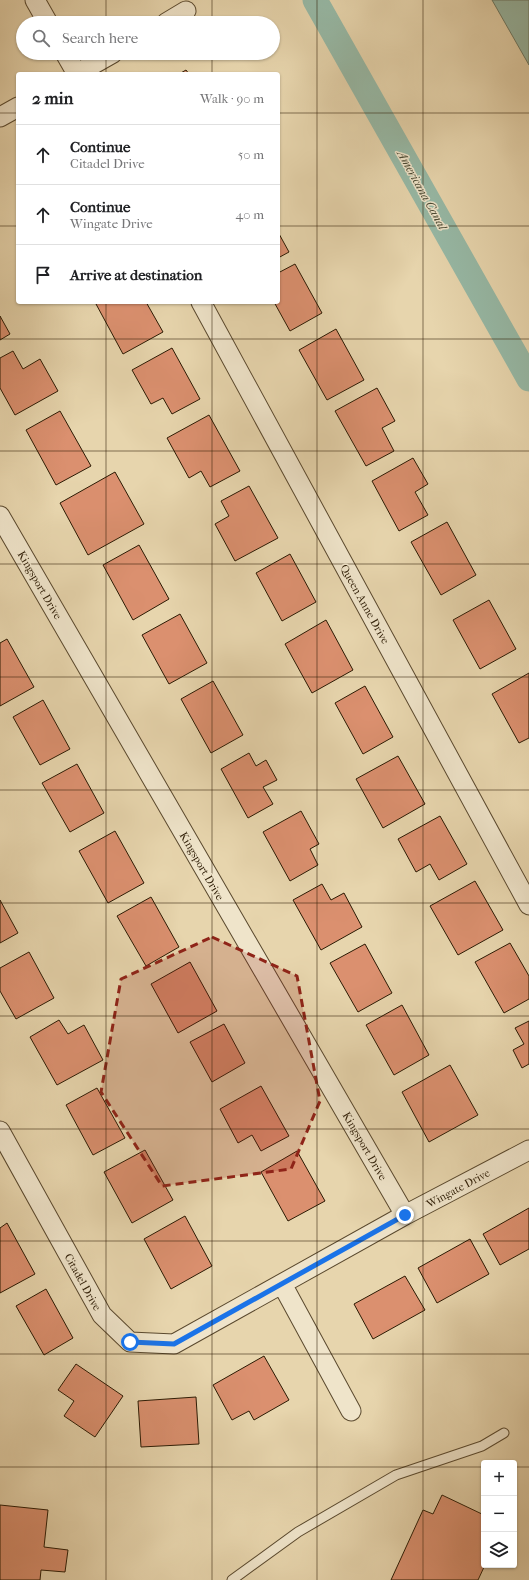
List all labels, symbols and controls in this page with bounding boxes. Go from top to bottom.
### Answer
search box [16,16,280,60]
icon: search [30,27,52,49]
text: Search here [62,29,138,47]
text: 2 min [32,88,73,108]
text: Walk · 90 m [200,91,264,106]
text: Continue [70,138,130,156]
icon: ahead [32,144,54,166]
water label: Americana Canal [394,146,451,234]
text: 50 m [238,147,264,162]
text: Citadel Drive [70,156,145,171]
text: Continue [70,198,130,216]
icon: ahead [32,204,54,226]
text: 40 m [236,207,264,222]
text: Wingate Drive [70,216,153,231]
icon: arrive [32,264,54,286]
text: Arrive at destination [70,266,202,284]
street label: Kingsport Drive [15,549,65,622]
street label: Queen Anne Drive [337,562,392,647]
street label: Kingsport Drive [177,830,227,903]
street label: Kingsport Drive [340,1110,390,1183]
street label: Wingate Drive [423,1166,493,1211]
route end [396,1206,414,1224]
street label: Citadel Drive [62,1251,104,1314]
route start [121,1333,139,1351]
map controls [481,1460,517,1568]
button: + [481,1460,517,1496]
button: − [481,1496,517,1532]
button: layers [481,1532,517,1568]

